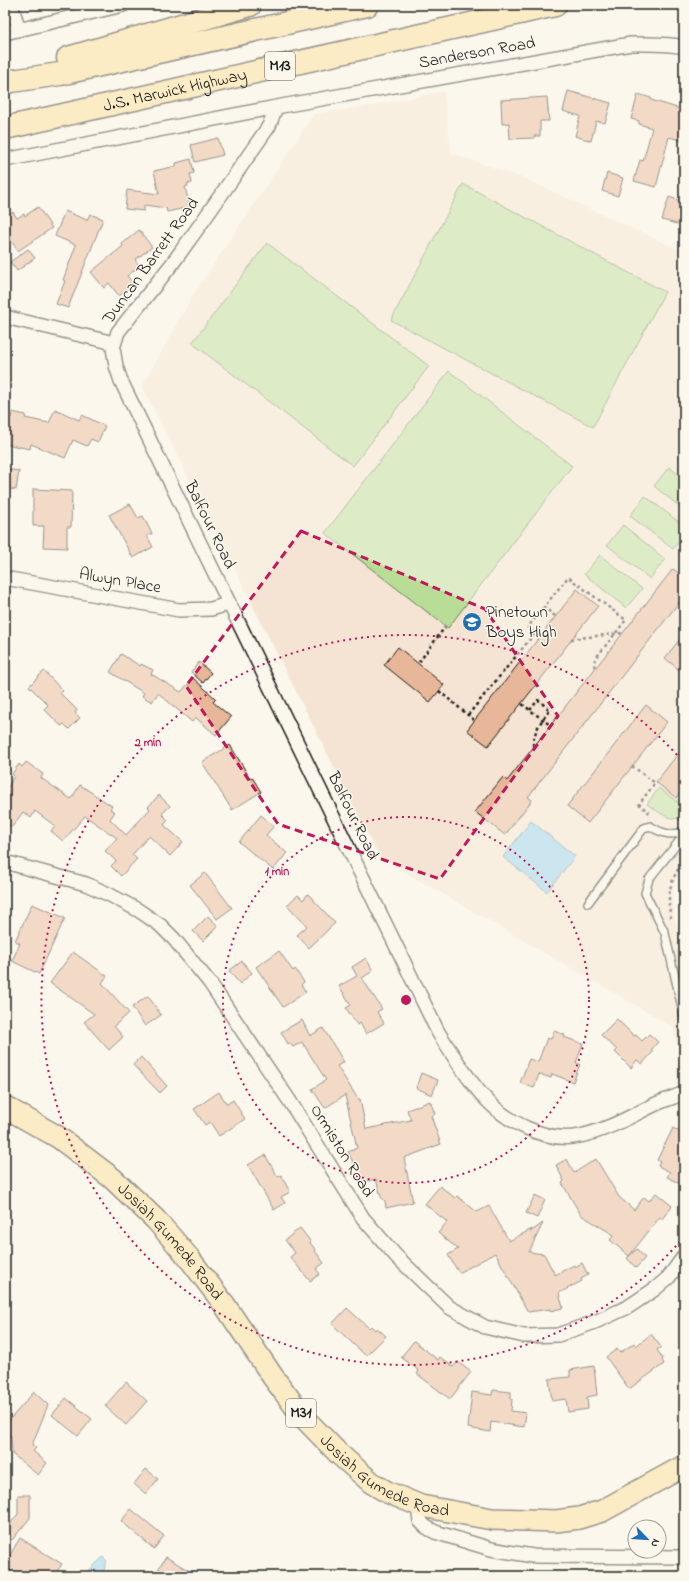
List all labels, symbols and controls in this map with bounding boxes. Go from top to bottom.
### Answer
street label: Sanderson Road [417,30,538,76]
road number: M13 [265,52,295,80]
street label: J.S. Marwick Highway [101,62,249,118]
street label: Duncan Barrett Road [96,192,206,330]
street label: Balfour Road [177,476,242,574]
street label: Alwyn Place [77,562,163,602]
place label: Pinetown Boys High [485,600,557,647]
school or university icon: Pinetown Boys High [461,611,483,633]
text: 2 min [134,734,161,752]
street label: Balfour Road [320,767,385,865]
text: 1 min [265,863,289,881]
centre of rings [399,993,413,1007]
street label: Ormiston Road [303,1100,381,1203]
street label: Josiah Gumede Road [112,1177,230,1306]
road number: M31 [286,1399,316,1427]
street label: Josiah Gumede Road [314,1429,452,1524]
north arrow [627,1519,667,1559]
text: N [646,1536,664,1550]

